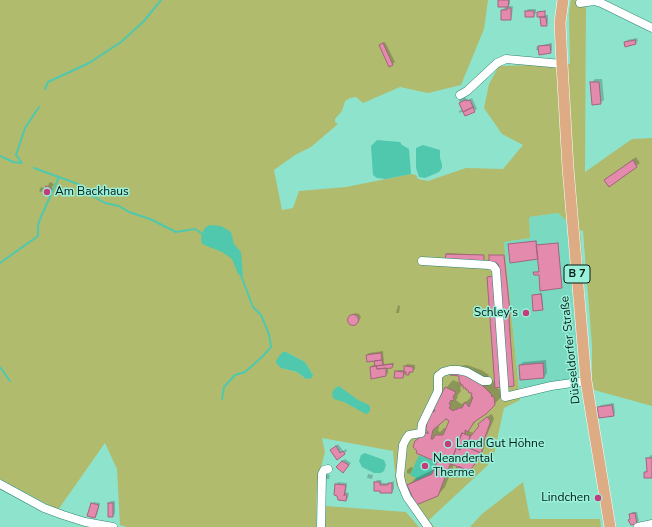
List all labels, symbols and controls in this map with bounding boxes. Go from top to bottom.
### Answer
place label: Am Backhaus [55,185,129,199]
marker: Am Backhaus [42,187,52,197]
road number: B 7 [564,265,590,283]
street label: Düsseldorfer Straße [558,295,584,405]
place label: Schley's [474,306,518,320]
marker: Schley's [521,308,531,318]
place label: Land Gut Höhne [456,437,544,451]
marker: Land Gut Höhne [443,439,453,449]
place label: Neandertal Therme [433,452,494,480]
marker: Neandertal Therme [420,461,430,471]
place label: Lindchen [541,491,590,505]
marker: Lindchen [593,493,603,503]

